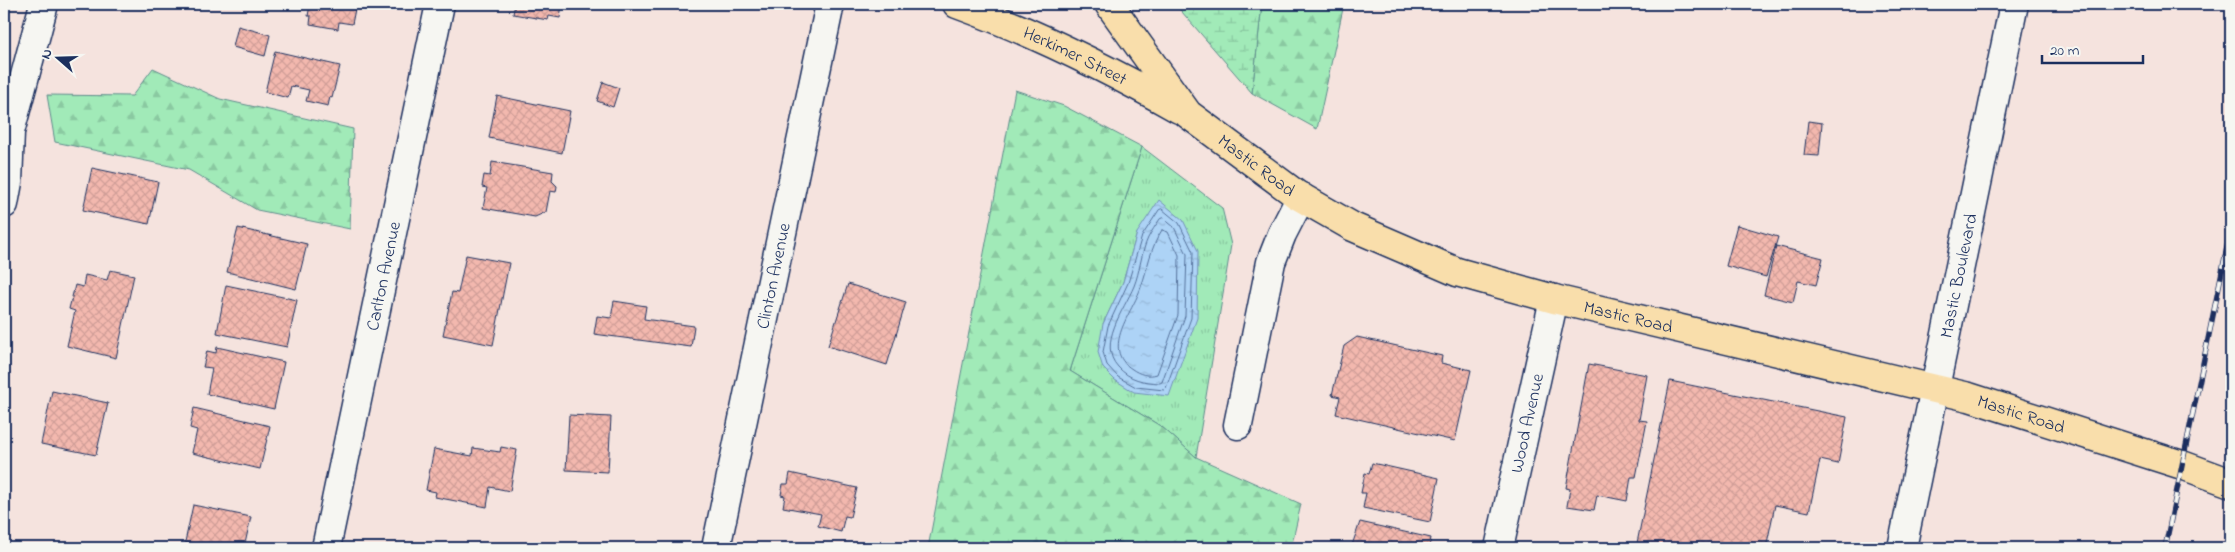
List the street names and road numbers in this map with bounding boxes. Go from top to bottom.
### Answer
street label: Herkimer Street [1018,21,1131,93]
street label: Mastic Road [1211,129,1300,204]
street label: Mastic Boulevard [1934,211,1986,341]
street label: Carlton Avenue [361,218,409,333]
street label: Clinton Avenue [751,220,799,332]
street label: Mastic Road [1581,295,1675,342]
street label: Wood Avenue [1505,370,1552,476]
street label: Mastic Road [1973,389,2068,442]

